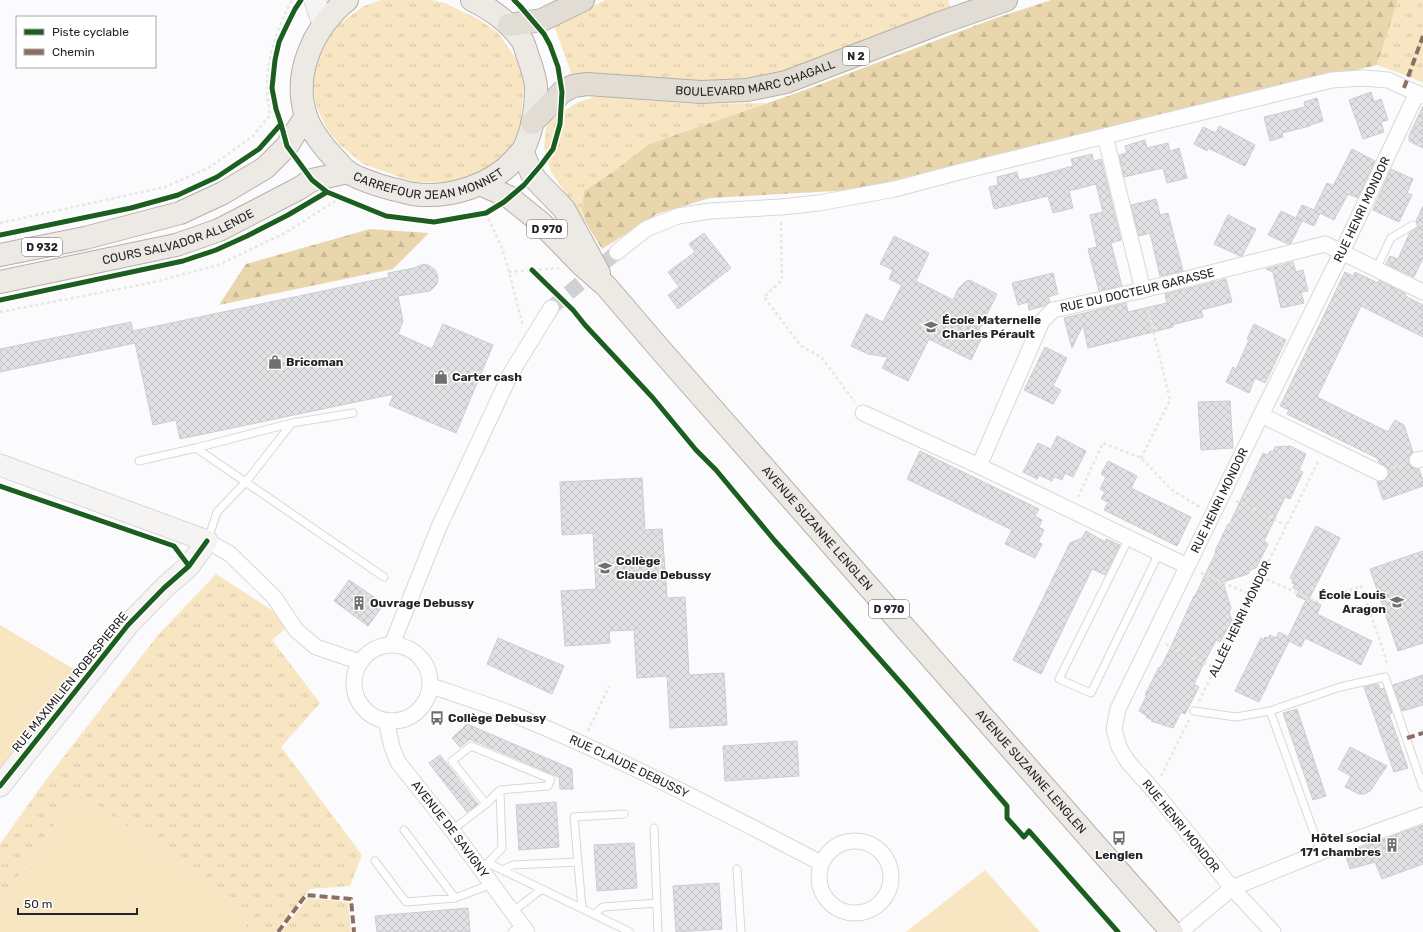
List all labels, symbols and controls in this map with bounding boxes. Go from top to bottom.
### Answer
legend [16,16,156,68]
text: Piste cyclable [52,25,129,39]
text: Chemin [52,45,95,59]
road number: N 2 [843,47,869,65]
street label: BOULEVARD MARC CHAGALL [675,57,837,99]
street label: RUE HENRI MONDOR [1331,154,1393,265]
street label: CARREFOUR JEAN MONNET [350,160,506,180]
text: CARREFOUR JEAN MONNET [351,165,506,202]
street label: COURS SALVADOR ALLENDE [101,206,256,267]
road number: D 970 [527,220,567,238]
road number: D 932 [22,238,62,256]
street label: RUE DU DOCTEUR GARASSE [1059,265,1216,315]
place label: École Maternelle Charles Pérault [942,313,1041,341]
school or university icon: École Maternelle Charles Pérault [923,319,939,335]
shop icon: Bricoman [267,354,283,370]
place label: Bricoman [286,355,344,369]
shop icon: Carter cash [433,369,449,385]
place label: Carter cash [452,370,522,384]
street label: RUE HENRI MONDOR [1188,446,1251,555]
street label: AVENUE SUZANNE LENGLEN [759,463,876,593]
place label: Collège Claude Debussy [616,554,711,582]
street label: ALLÉE HENRI MONDOR [1206,558,1274,679]
school or university icon: Collège Claude Debussy [597,560,613,576]
place label: École Louis Aragon [1319,588,1386,616]
school or university icon: École Louis Aragon [1389,594,1405,610]
building icon: Ouvrage Debussy [351,595,367,611]
place label: Ouvrage Debussy [370,596,474,610]
road number: D 970 [869,600,909,618]
street label: RUE MAXIMILIEN ROBESPIERRE [9,609,131,755]
street label: AVENUE SUZANNE LENGLEN [973,707,1089,837]
bus stop icon: Collège Debussy [429,710,445,726]
place label: Collège Debussy [448,711,546,725]
street label: RUE CLAUDE DEBUSSY [567,732,691,801]
street label: RUE HENRI MONDOR [1139,777,1223,875]
street label: AVENUE DE SAVIGNY [409,778,492,881]
bus stop icon: Lenglen [1111,830,1127,846]
place label: Hôtel social 171 chambres [1300,831,1381,859]
building icon: Hôtel social 171 chambres [1384,837,1400,853]
place label: Lenglen [1095,848,1143,862]
scale bar [18,890,137,916]
text: 50 m [24,897,52,911]

